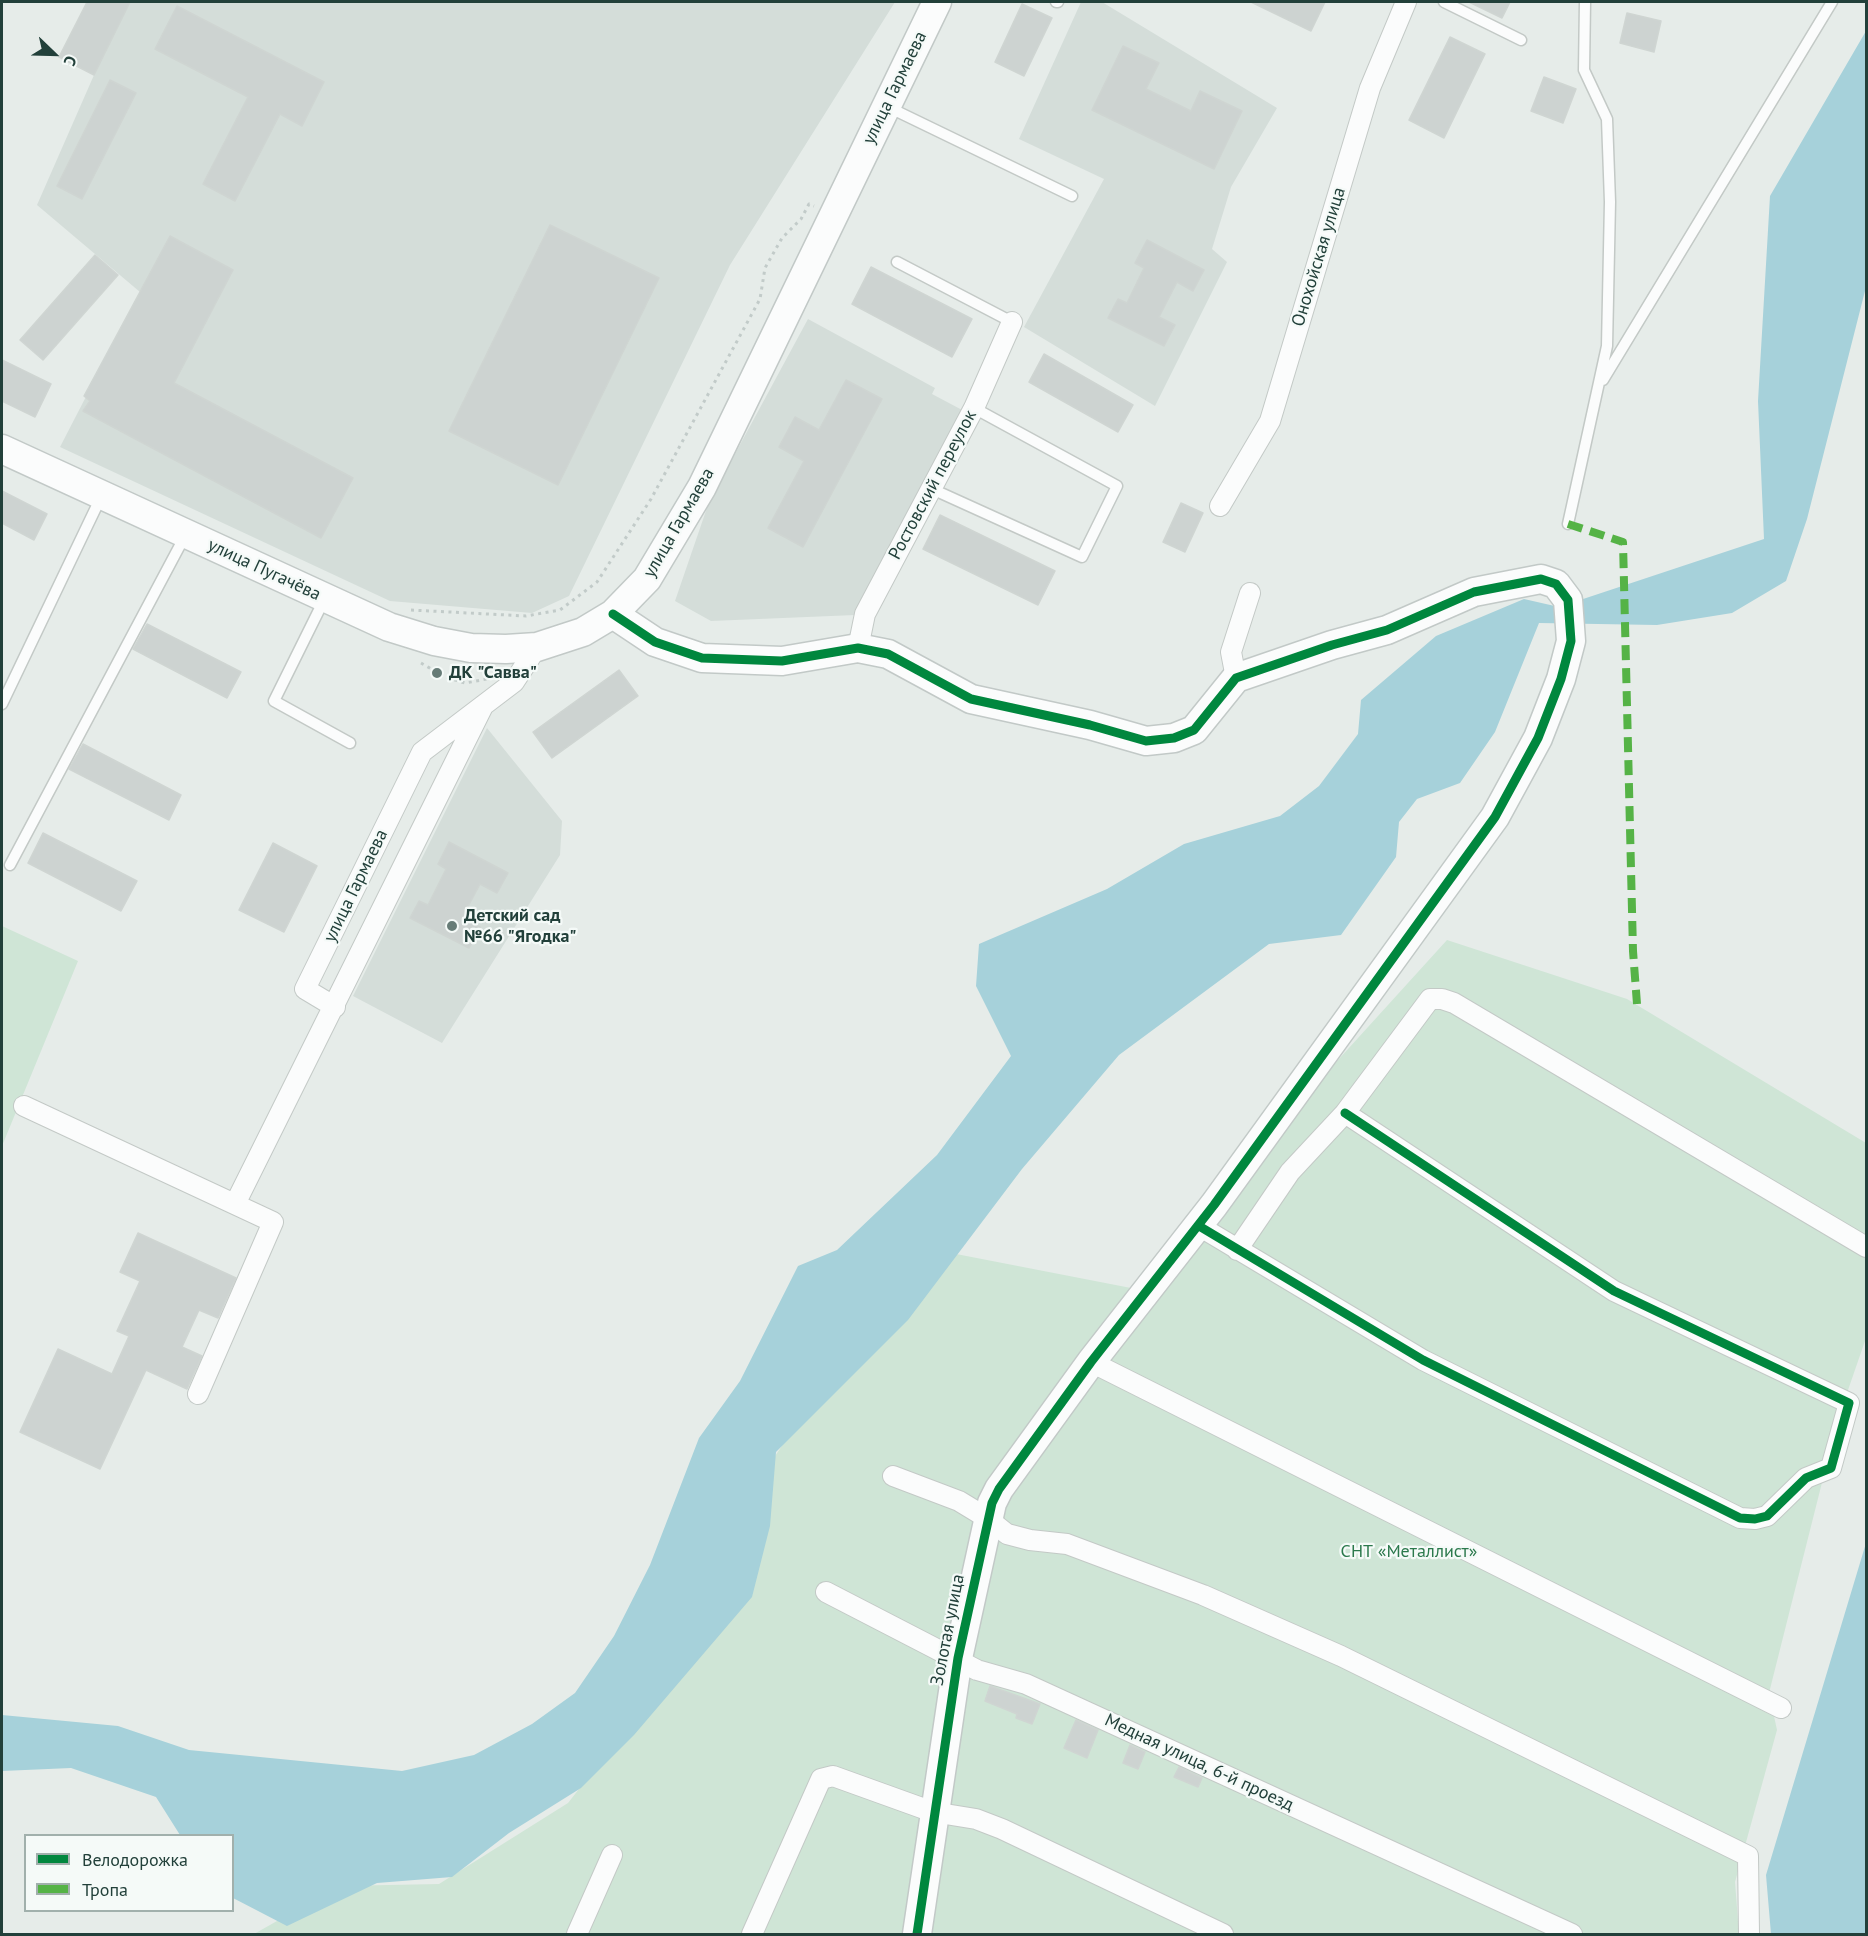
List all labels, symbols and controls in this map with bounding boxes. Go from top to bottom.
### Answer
north arrow [24,24,84,84]
street label: улица Гармаева [858,28,932,148]
text: С [60,53,82,69]
street label: Онохойская улица [1288,185,1350,329]
street label: Ростовский переулок [884,406,982,564]
street label: улица Гармаева [639,464,719,582]
street label: улица Пугачёва [204,534,324,606]
place label: ДК "Савва" [449,662,537,684]
marker: ДК "Савва" [430,666,444,680]
street label: улица Гармаева [319,826,393,946]
place label: Детский сад №66 "Ягодка" [464,905,577,948]
marker: Детский сад №66 "Ягодка" [445,919,459,933]
park label: СНТ «Металлист» [1341,1541,1477,1563]
street label: Золотая улица [927,1573,969,1687]
street label: Медная улица, 6-й проезд [1101,1710,1297,1816]
legend [24,1834,234,1912]
text: Велодорожка [82,1848,188,1871]
text: Тропа [82,1878,128,1901]

